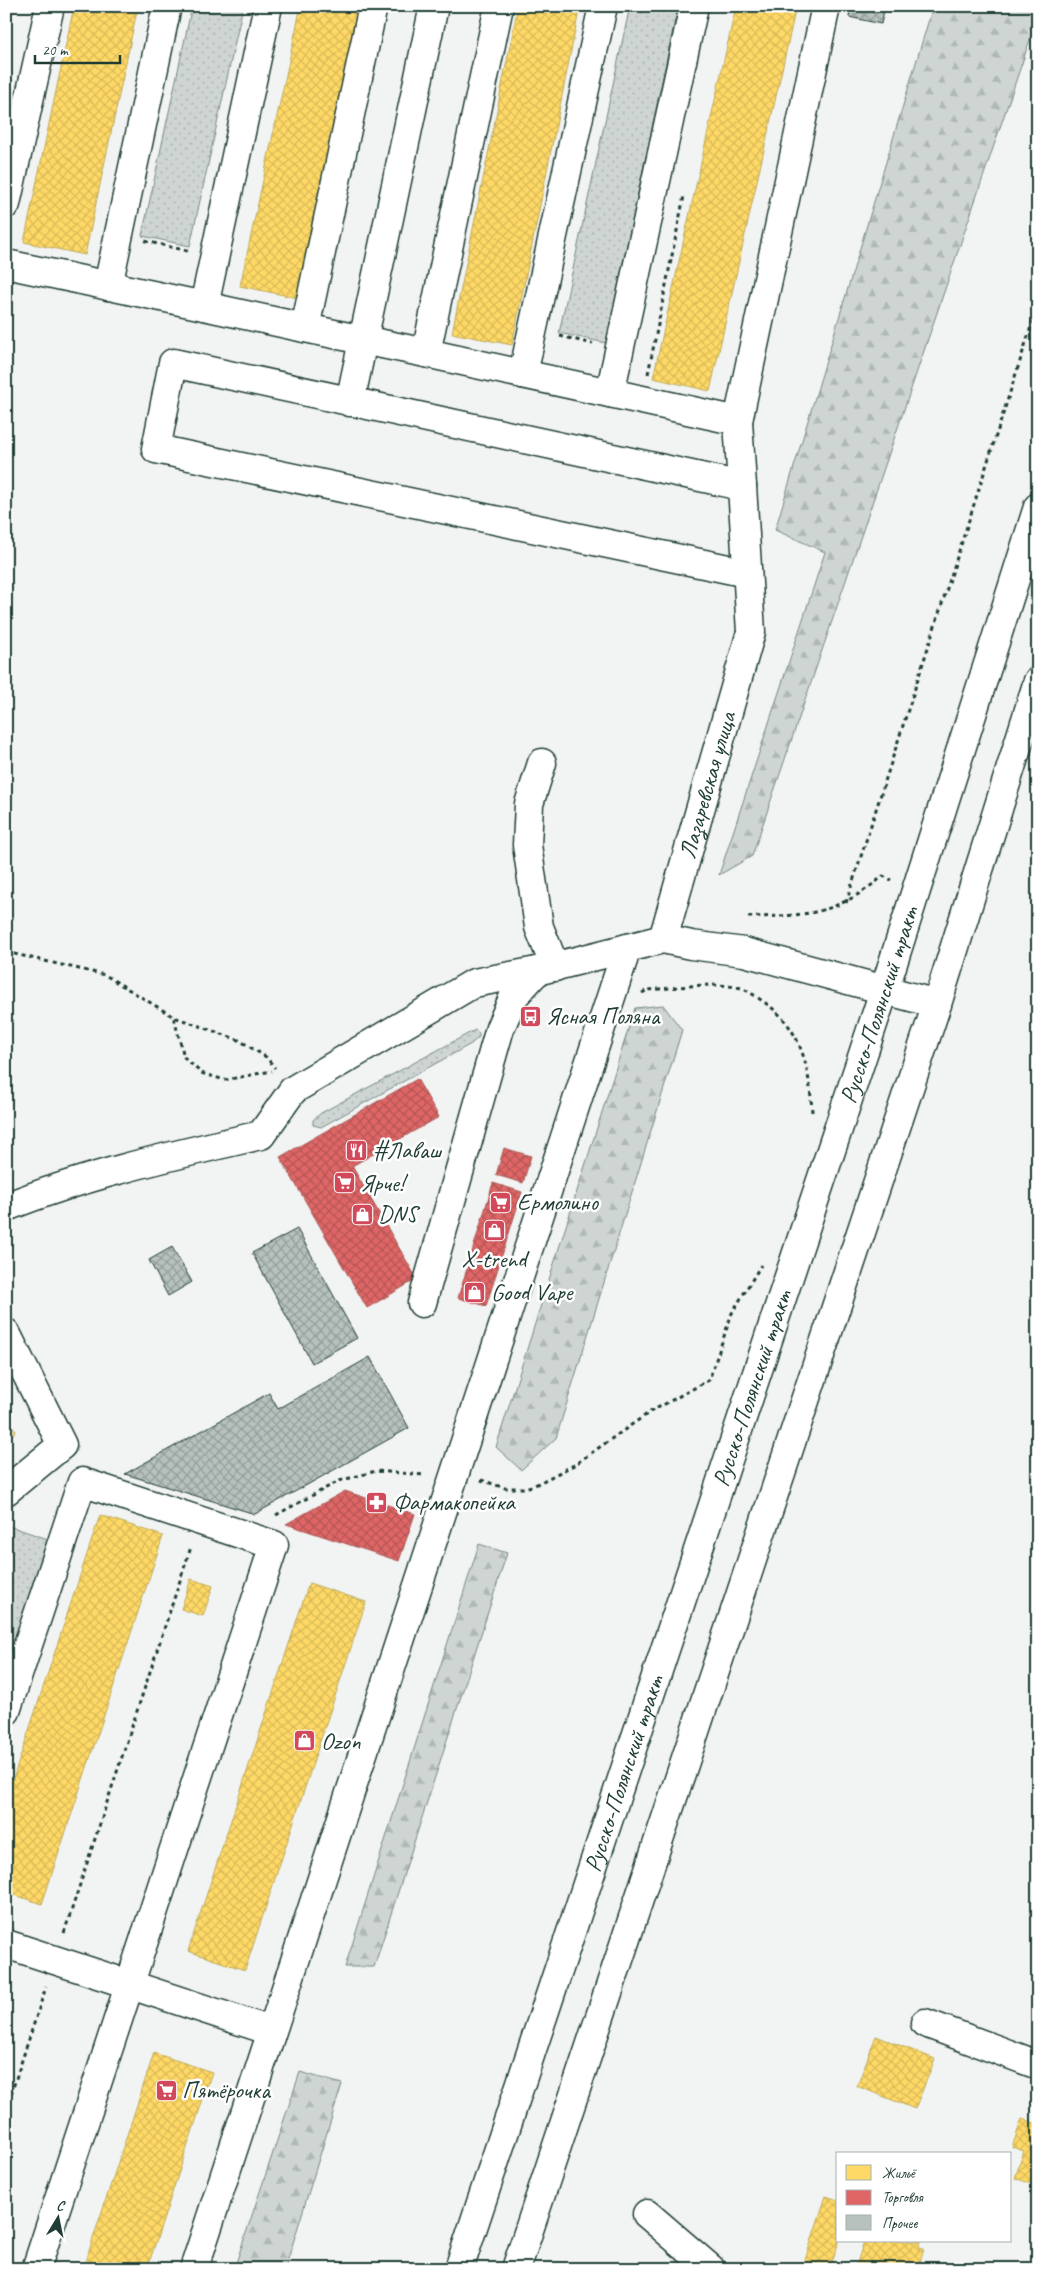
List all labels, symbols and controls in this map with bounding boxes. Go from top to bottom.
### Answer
scale bar [35,32,120,64]
text: 20 m [42,41,69,60]
street label: Лазаревская улица [672,707,743,862]
street label: Русско-Полянский тракт [833,901,925,1107]
place label: Ясная Поляна [546,1001,661,1031]
bus stop icon: Ясная Поляна [518,1004,542,1028]
place label: #Лаваш [373,1135,442,1165]
restaurant icon: #Лаваш [345,1138,369,1162]
place label: Ярче! [360,1168,409,1198]
supermarket icon: Ярче! [332,1171,356,1195]
place label: Ермолино [517,1187,599,1217]
supermarket icon: Ермолино [489,1190,513,1214]
place label: DNS [378,1199,420,1229]
shop icon: DNS [350,1202,374,1226]
shop icon: X-trend [482,1218,506,1242]
place label: X-trend [461,1244,530,1274]
place label: Good Vape [491,1277,575,1307]
shop icon: Good Vape [463,1280,487,1304]
street label: Русско-Полянский тракт [705,1285,799,1490]
place label: Фармакопейка [393,1487,516,1517]
pharmacy icon: Фармакопейка [365,1490,389,1514]
street label: Русско-Полянский тракт [577,1670,671,1875]
place label: Ozon [321,1726,361,1756]
shop icon: Ozon [293,1729,317,1753]
place label: Пятёрочка [182,2075,271,2105]
supermarket icon: Пятёрочка [154,2078,178,2102]
legend [836,2152,1012,2242]
text: Жильё [882,2164,917,2183]
text: Торговля [882,2188,925,2207]
north arrow [32,2192,82,2242]
text: С [55,2197,67,2215]
text: Прочее [882,2214,918,2233]

